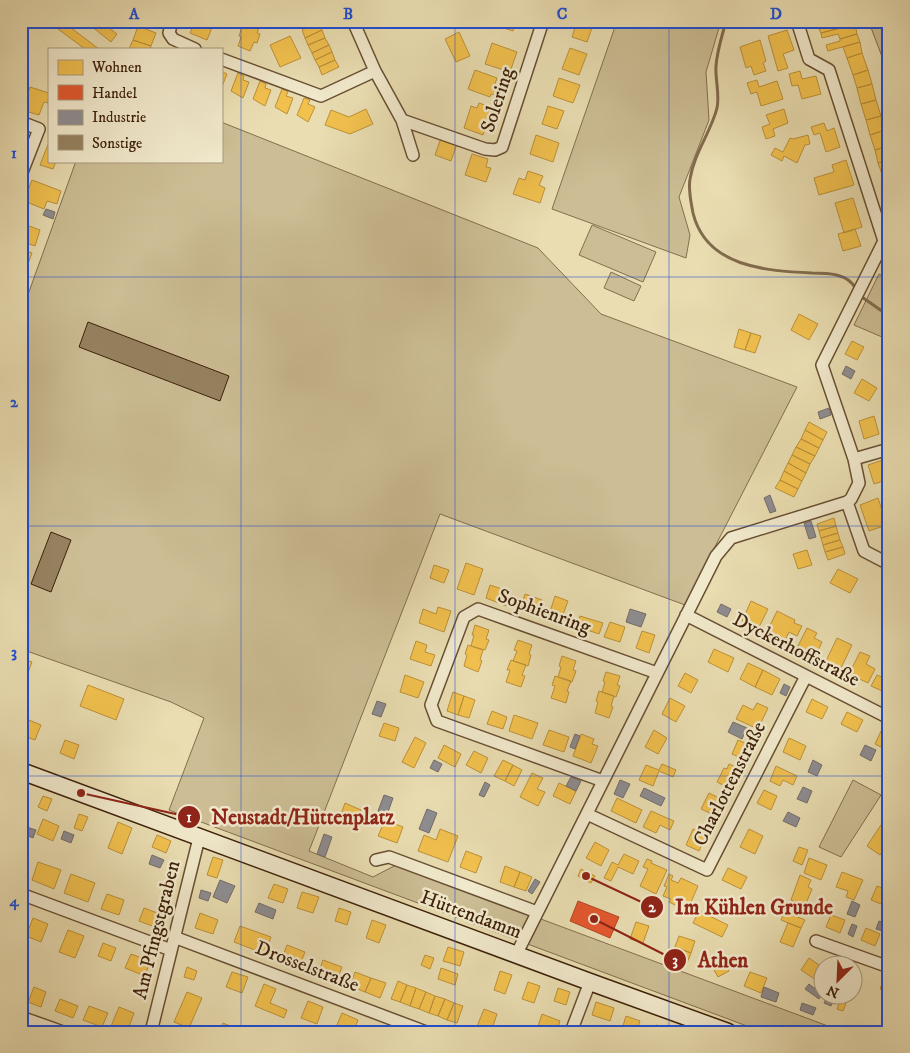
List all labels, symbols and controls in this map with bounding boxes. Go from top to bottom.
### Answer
text: A [128,4,140,24]
text: B [343,4,353,24]
text: C [557,4,567,24]
text: D [770,4,782,24]
legend [48,48,222,162]
text: Wohnen [91,58,142,77]
street label: Solering [476,64,520,136]
text: Handel [92,84,137,103]
text: Industrie [92,108,146,127]
text: Sonstige [92,134,142,153]
text: 1 [11,143,17,163]
text: 2 [10,392,19,412]
street label: Sophienring [494,584,594,640]
street label: Dyckerhoffstraße [728,607,864,693]
text: 3 [11,642,17,662]
street label: Charlottenstraße [688,718,772,850]
callout: Neustadt/Hüttenplatz [177,799,405,835]
text: Neustadt/Hüttenplatz [211,805,396,831]
text: 1 [186,808,192,827]
street label: Am Pfingstgraben [128,858,186,1002]
street label: Hüttendamm [417,885,525,945]
callout: Im Kühlen Grunde [640,889,843,925]
text: 4 [8,891,19,911]
text: Im Kühlen Grunde [675,895,833,921]
text: 2 [648,898,656,917]
street label: Drosselstraße [252,936,362,998]
callout: Athen [663,942,758,978]
text: Athen [697,948,749,974]
text: 3 [672,951,678,970]
north arrow [812,956,862,1006]
text: N [824,980,842,1002]

